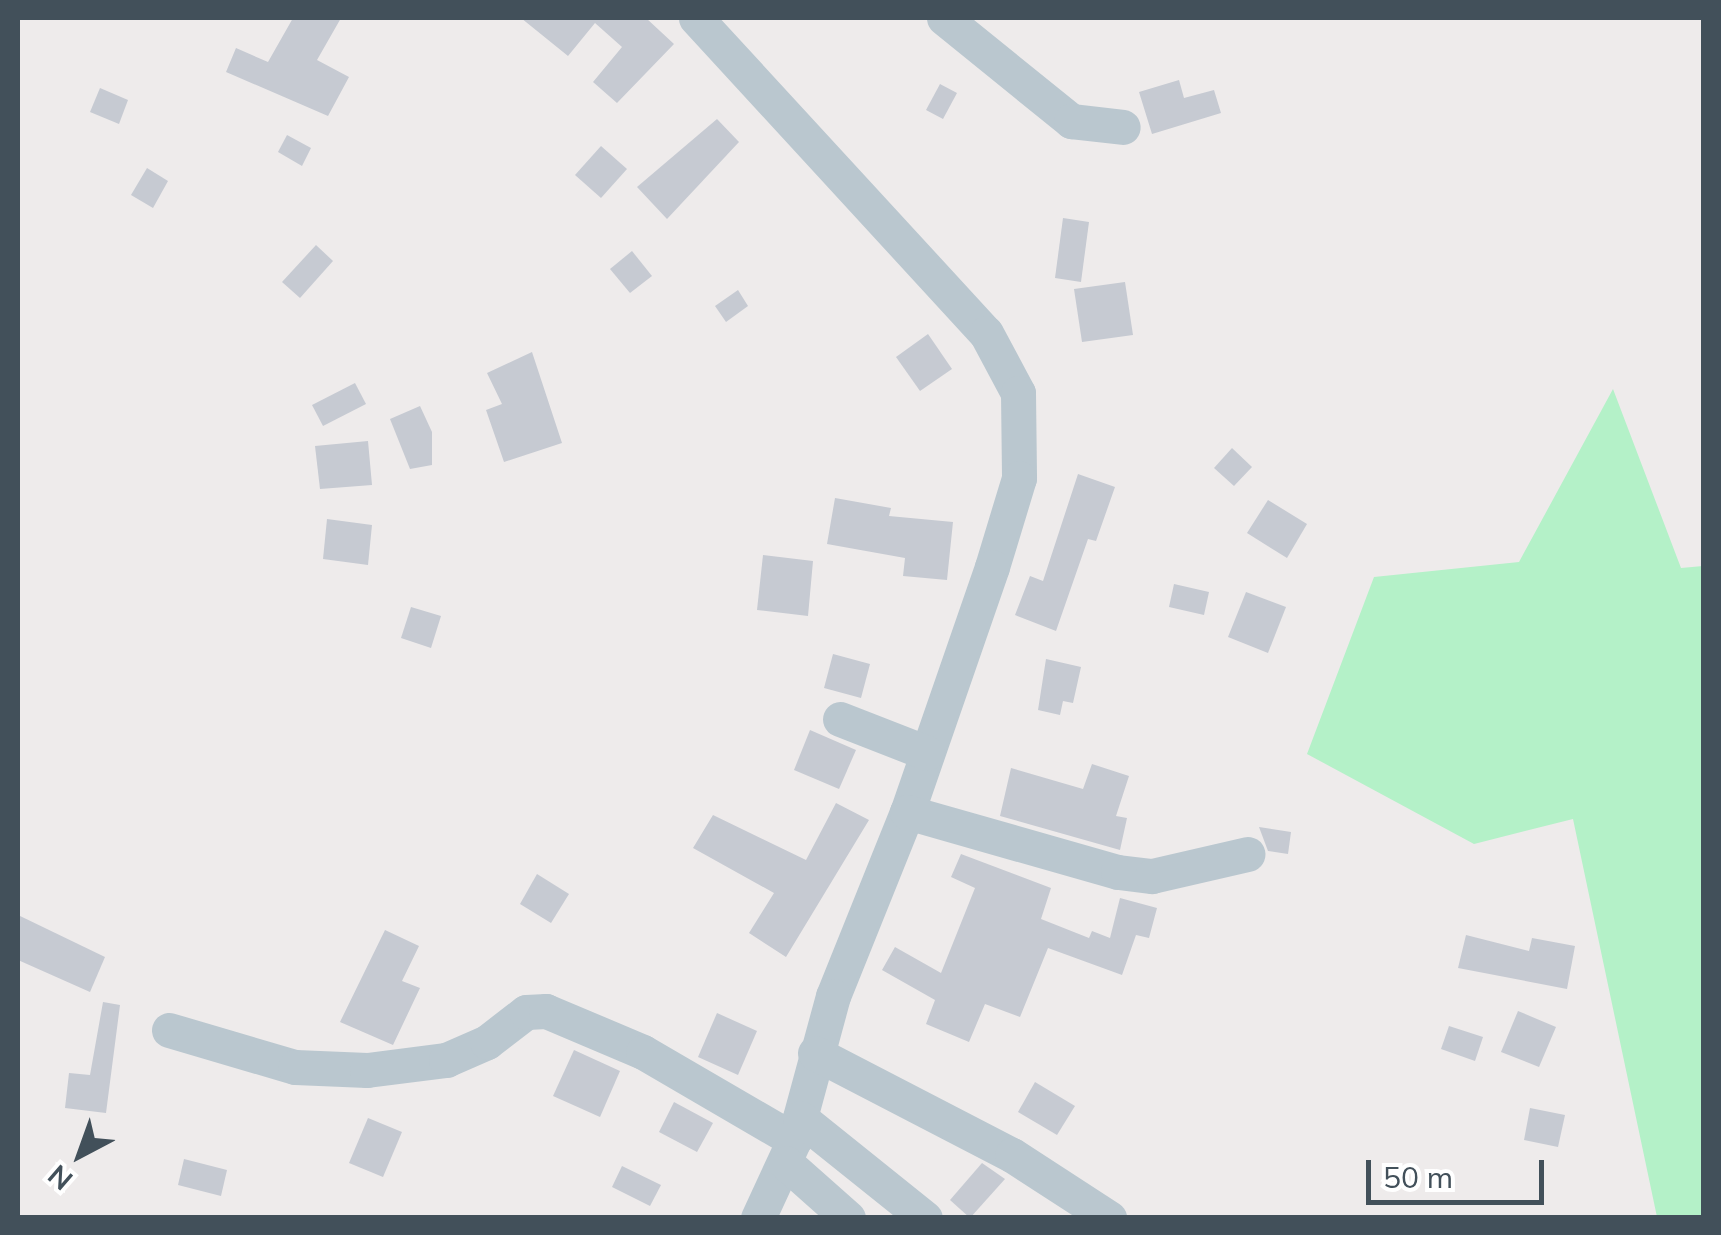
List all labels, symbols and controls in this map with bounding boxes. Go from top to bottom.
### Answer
north arrow [30,1105,130,1205]
scale bar [1371,1140,1548,1202]
text: N [41,1158,79,1198]
text: 50 m [1383,1158,1453,1196]

